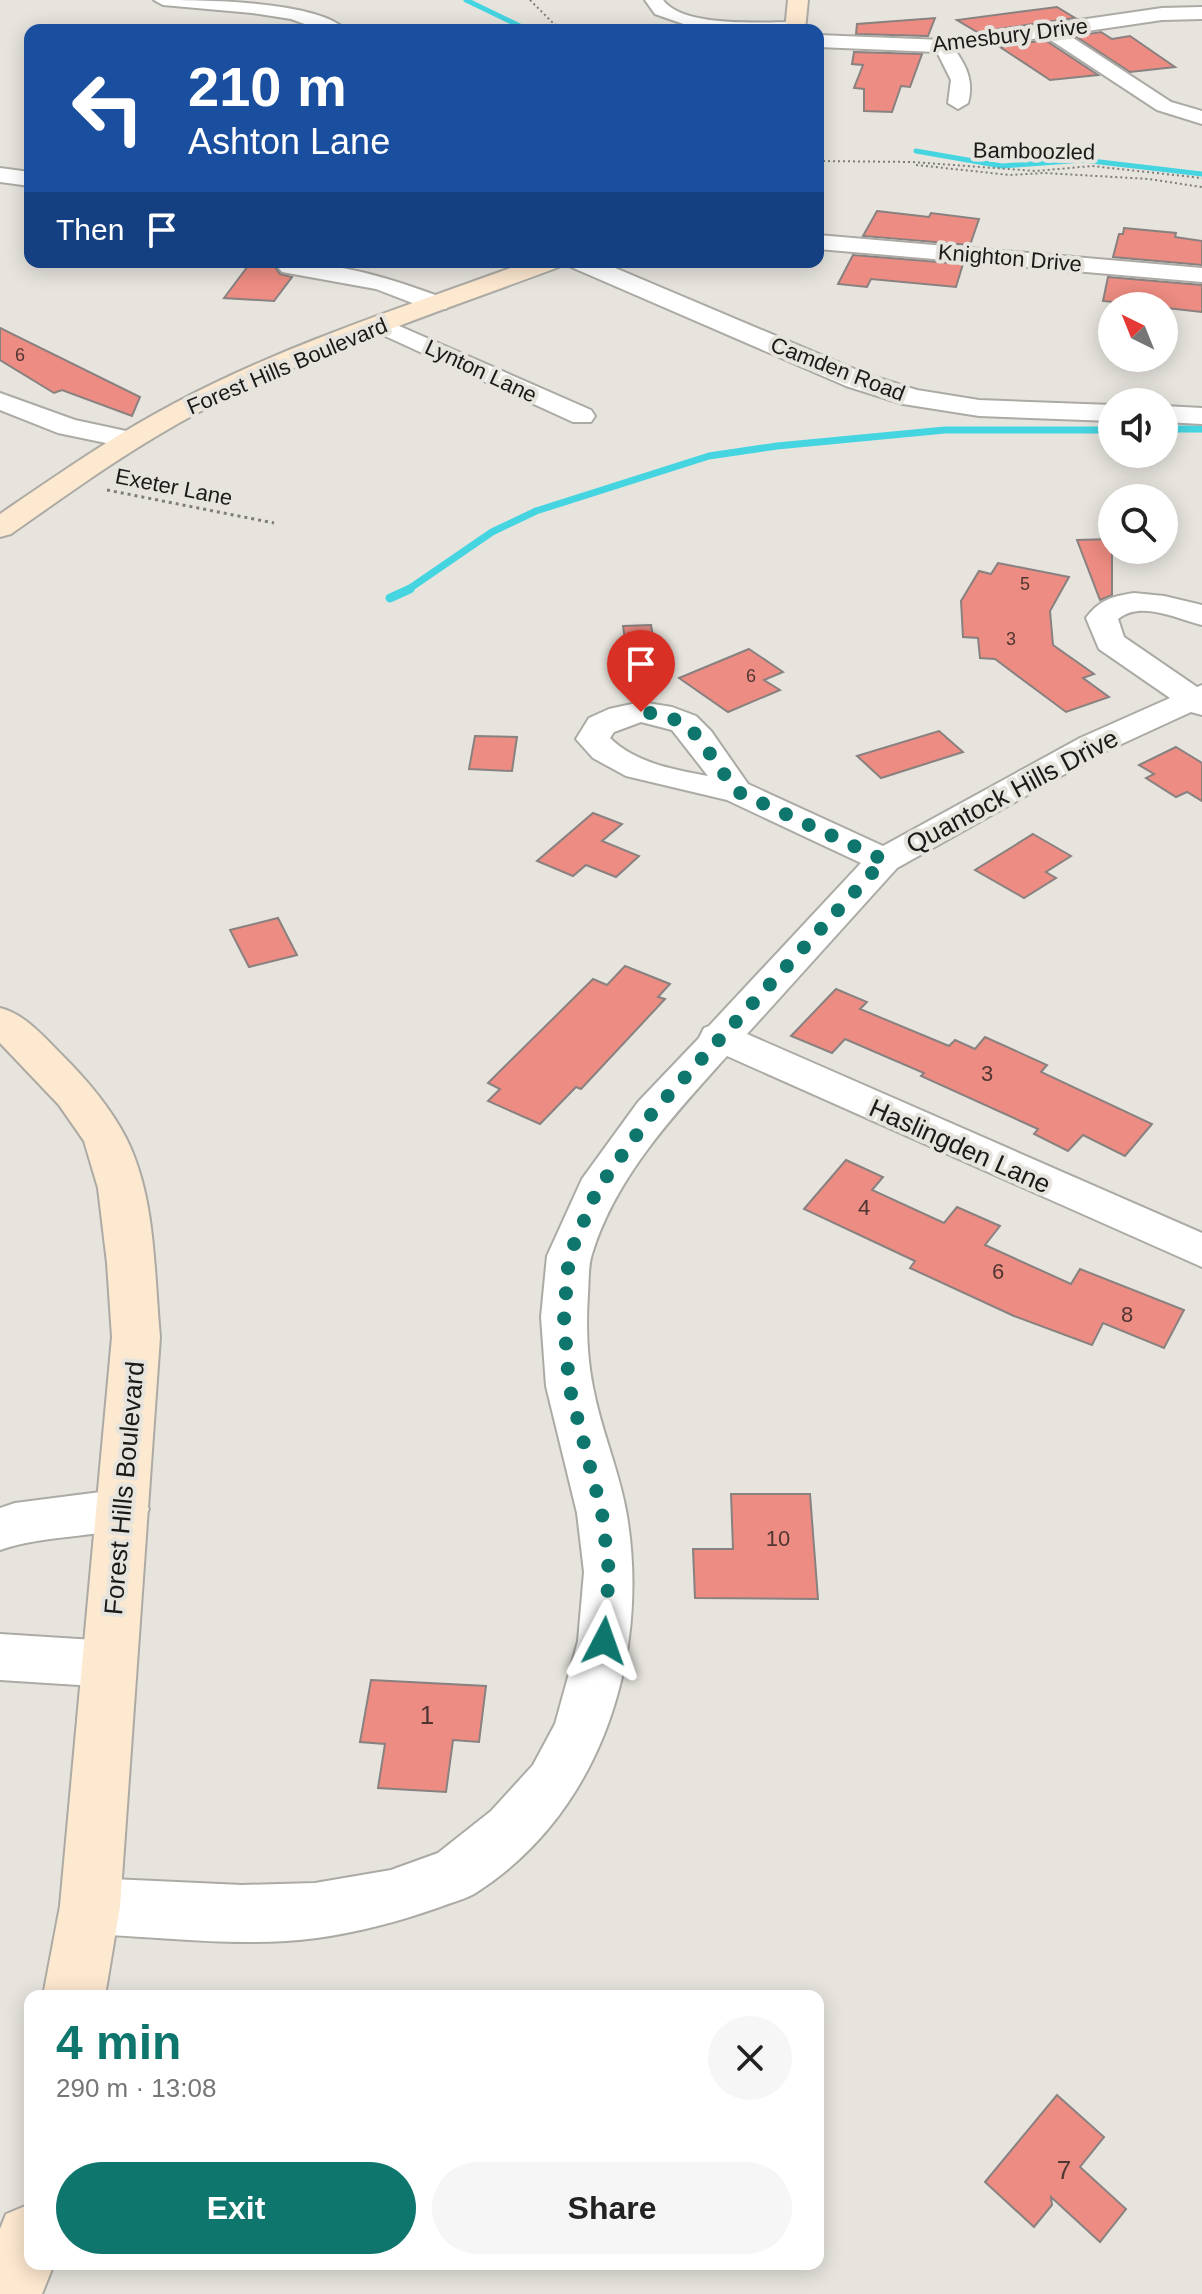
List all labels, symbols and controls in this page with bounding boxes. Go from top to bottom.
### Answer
street label: Amesbury Drive [931,13,1089,57]
text: 210 m [188,55,347,118]
icon: left [56,56,160,160]
text: Ashton Lane [188,121,390,162]
street label: Bamboozled [973,137,1095,165]
icon: arrive [140,208,184,252]
text: Then [56,213,124,246]
street label: Knighton Drive [937,239,1083,277]
north arrow [1098,292,1178,372]
map controls [1098,292,1178,564]
street label: Forest Hills Boulevard [183,312,391,420]
street label: Camden Road [767,332,909,406]
street label: Lynton Lane [421,334,541,408]
house number: 6 [15,345,25,365]
button: sound [1098,388,1178,468]
street label: Exeter Lane [113,463,235,511]
button: search [1098,484,1178,564]
house number: 5 [1020,574,1030,594]
house number: 3 [1006,629,1016,649]
pin [607,630,675,712]
icon: arrive [619,642,663,686]
house number: 6 [746,666,756,686]
street label: Quantock Hills Drive [901,722,1123,860]
house number: 3 [981,1061,993,1086]
street label: Haslingden Lane [865,1093,1055,1199]
house number: 4 [858,1195,870,1220]
house number: 6 [992,1259,1004,1284]
house number: 8 [1121,1302,1133,1327]
street label: Forest Hills Boulevard [98,1360,150,1616]
house number: 10 [766,1526,790,1551]
position arrow [562,1599,646,1683]
house number: 1 [420,1700,434,1730]
text: 4 min [56,2016,181,2069]
button: close [708,2016,792,2100]
text: 290 m · 13:08 [56,2073,216,2103]
house number: 7 [1057,2155,1071,2185]
button: Exit [56,2162,416,2254]
button: Share [432,2162,792,2254]

